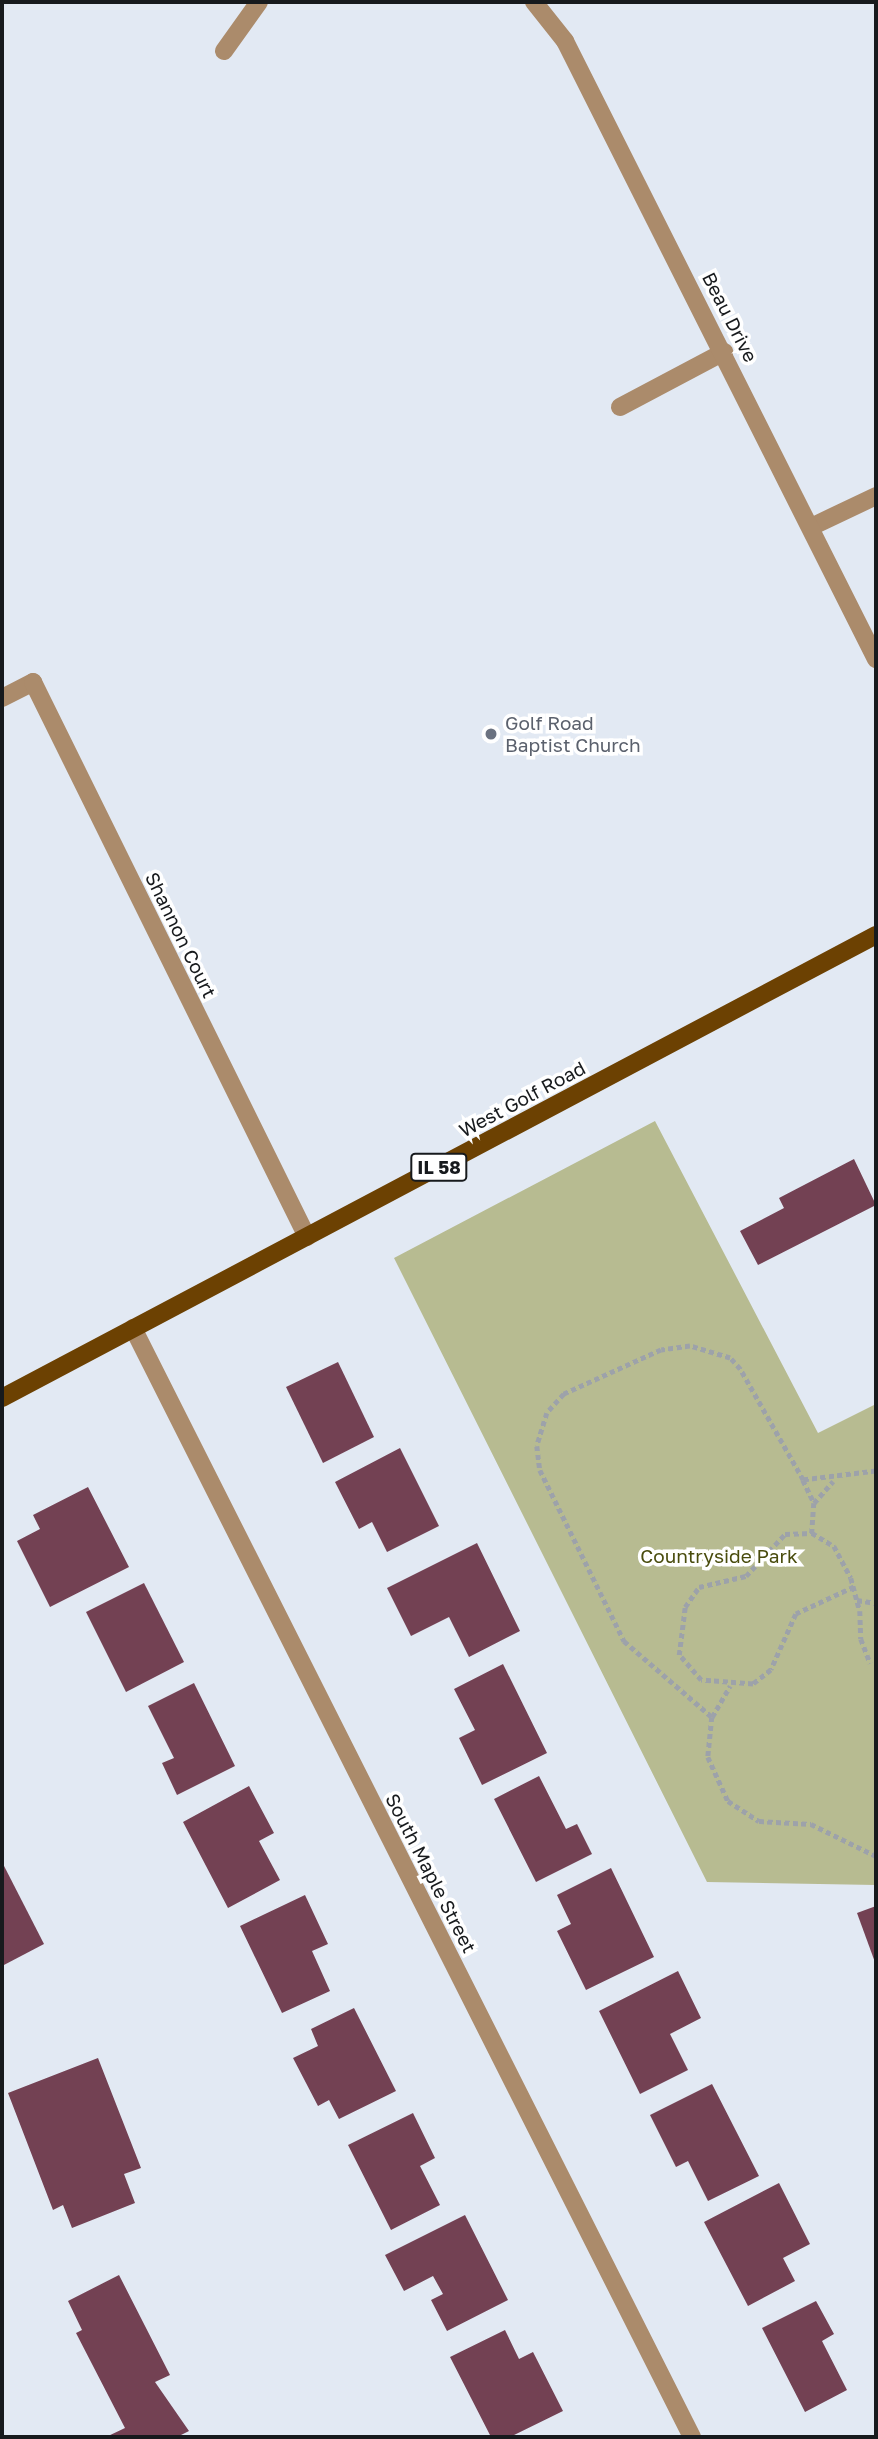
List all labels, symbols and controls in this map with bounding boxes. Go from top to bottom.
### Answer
street label: Beau Drive [698,268,762,366]
place label: Golf Road Baptist Church [505,712,641,756]
marker: Golf Road Baptist Church [483,726,499,742]
street label: Shannon Court [141,868,221,1002]
street label: West Golf Road [455,1056,589,1142]
road number: IL 58 [409,1152,469,1182]
park label: Countryside Park [640,1545,798,1567]
street label: South Maple Street [381,1790,481,1956]

